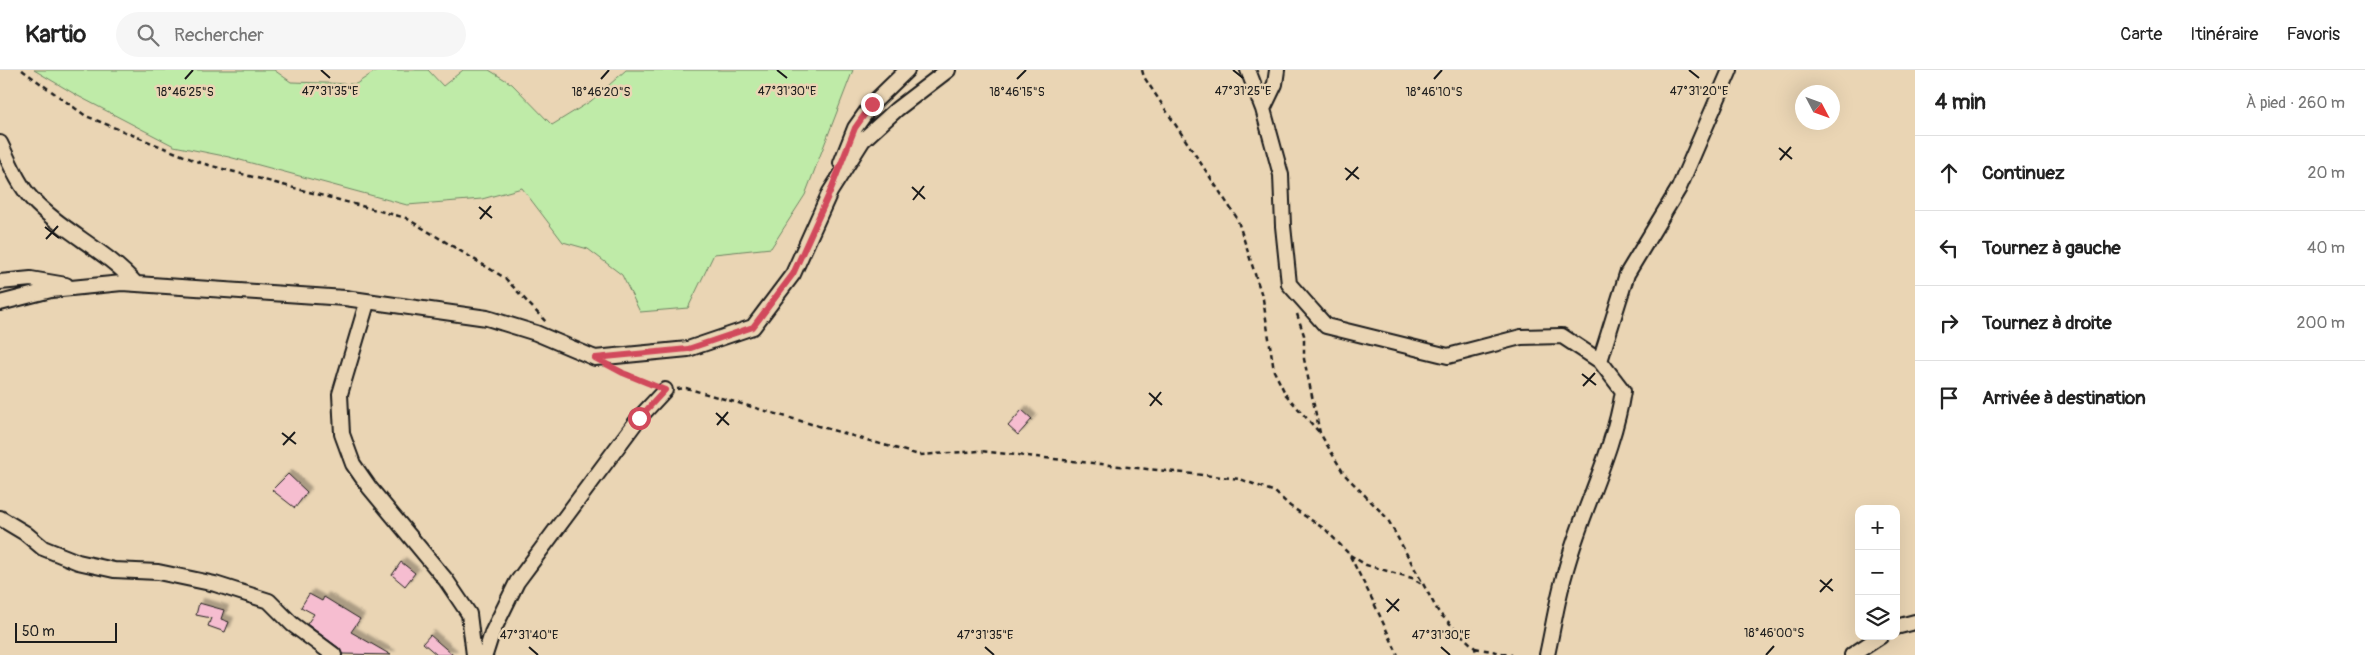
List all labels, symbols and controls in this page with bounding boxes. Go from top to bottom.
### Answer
search box [116,12,466,57]
text: Kartio [25,20,86,49]
icon: search [134,21,162,49]
text: Rechercher [174,23,264,47]
text: Carte [2120,23,2162,46]
text: Itinéraire [2190,23,2258,46]
text: Favoris [2286,23,2340,46]
text: 47°31'35"E [302,84,358,99]
text: 47°31'30"E [758,84,816,99]
text: 47°31'25"E [1215,84,1271,99]
text: 47°31'20"E [1670,84,1728,99]
text: 18°46'25"S [156,85,214,100]
text: 18°46'20"S [571,85,631,100]
text: 18°46'15"S [989,85,1045,100]
text: 18°46'10"S [1405,85,1463,100]
north arrow [1795,85,1840,130]
text: 4 min [1935,89,1986,116]
route end [861,93,884,116]
text: À pied · 260 m [2246,93,2345,113]
icon: ahead [1935,159,1963,187]
text: Continuez [1982,161,2065,185]
text: 20 m [2307,163,2345,183]
icon: left [1935,234,1963,262]
text: Tournez à gauche [1982,236,2121,260]
text: 40 m [2307,238,2345,258]
icon: right [1935,309,1963,337]
text: Tournez à droite [1982,311,2112,335]
text: 200 m [2297,313,2345,333]
icon: arrive [1935,384,1963,412]
text: Arrivée à destination [1982,386,2146,410]
route start [628,407,651,430]
map controls [1855,505,1900,640]
button: + [1855,505,1900,550]
button: − [1855,550,1900,595]
button: layers [1855,595,1900,640]
scale bar [15,620,118,643]
text: 50 m [22,623,55,640]
text: 18°46'00"S [1744,626,1804,641]
text: 47°31'40"E [500,628,558,643]
text: 47°31'35"E [957,628,1013,643]
text: 47°31'30"E [1412,628,1470,643]

